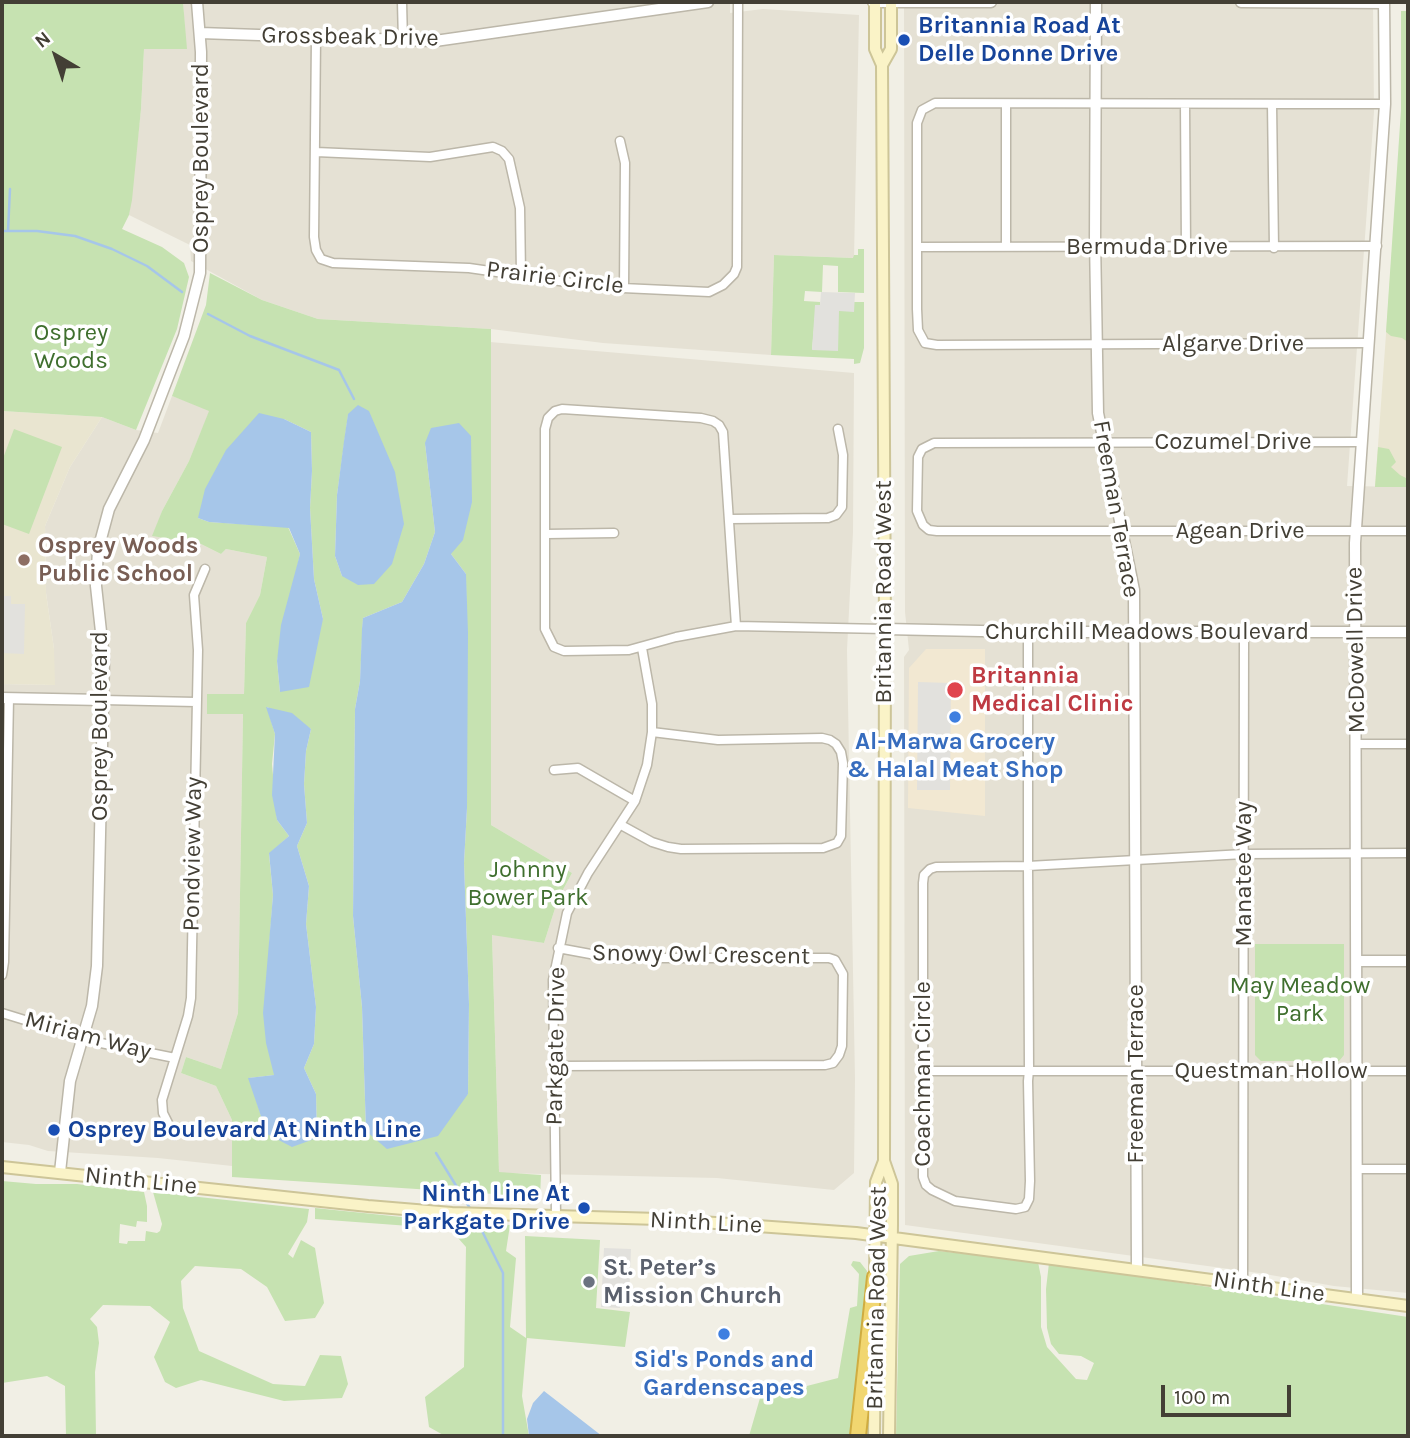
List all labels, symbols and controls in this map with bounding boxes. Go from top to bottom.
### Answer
place label: Britannia Road At Delle Donne Drive [918,12,1121,68]
north arrow [21,21,91,91]
street label: Grossbeak Drive [261,21,439,53]
text: N [31,27,55,53]
marker: Britannia Road At Delle Donne Drive [896,32,912,48]
street label: Osprey Boulevard [187,63,215,253]
street label: Bermuda Drive [1066,233,1228,261]
street label: Prairie Circle [485,255,625,301]
park label: Osprey Woods [34,319,108,375]
street label: Algarve Drive [1162,330,1304,358]
street label: Freeman Terrace [1086,418,1146,600]
street label: Cozumel Drive [1155,428,1311,456]
street label: Britannia Road West [870,480,898,704]
street label: Agean Drive [1175,517,1305,545]
place label: Osprey Woods Public School [38,532,198,588]
marker: Osprey Woods Public School [16,552,32,568]
street label: McDowell Drive [1340,566,1372,734]
street label: Churchill Meadows Boulevard [985,618,1309,646]
street label: Osprey Boulevard [86,631,114,821]
place label: Britannia Medical Clinic [971,662,1133,718]
marker: Britannia Medical Clinic [945,680,965,700]
marker: Al-Marwa Grocery & Halal Meat Shop [947,709,963,725]
place label: Al-Marwa Grocery & Halal Meat Shop [847,728,1063,784]
street label: Pondview Way [177,776,209,932]
street label: Manatee Way [1230,801,1258,947]
park label: Johnny Bower Park [468,856,588,912]
street label: Snowy Owl Crescent [592,939,810,971]
street label: Parkgate Drive [540,966,572,1126]
park label: May Meadow Park [1230,972,1370,1028]
street label: Coachman Circle [909,981,937,1167]
street label: Freeman Terrace [1122,984,1150,1164]
street label: Miriam Way [22,1005,154,1067]
street label: Questman Hollow [1174,1057,1368,1085]
place label: Osprey Boulevard At Ninth Line [68,1116,421,1144]
marker: Osprey Boulevard At Ninth Line [46,1122,62,1138]
street label: Ninth Line [84,1161,198,1201]
place label: Ninth Line At Parkgate Drive [403,1180,570,1236]
street label: Britannia Road West [861,1186,893,1410]
marker: Ninth Line At Parkgate Drive [576,1200,592,1216]
street label: Ninth Line [649,1206,763,1240]
place label: St. Peter’s Mission Church [603,1254,782,1310]
street label: Ninth Line [1211,1265,1327,1309]
marker: St. Peter’s Mission Church [581,1274,597,1290]
marker: Sid's Ponds and Gardenscapes [716,1326,732,1342]
place label: Sid's Ponds and Gardenscapes [634,1346,814,1402]
scale bar [1165,1372,1294,1416]
text: 100 m [1174,1385,1231,1409]

